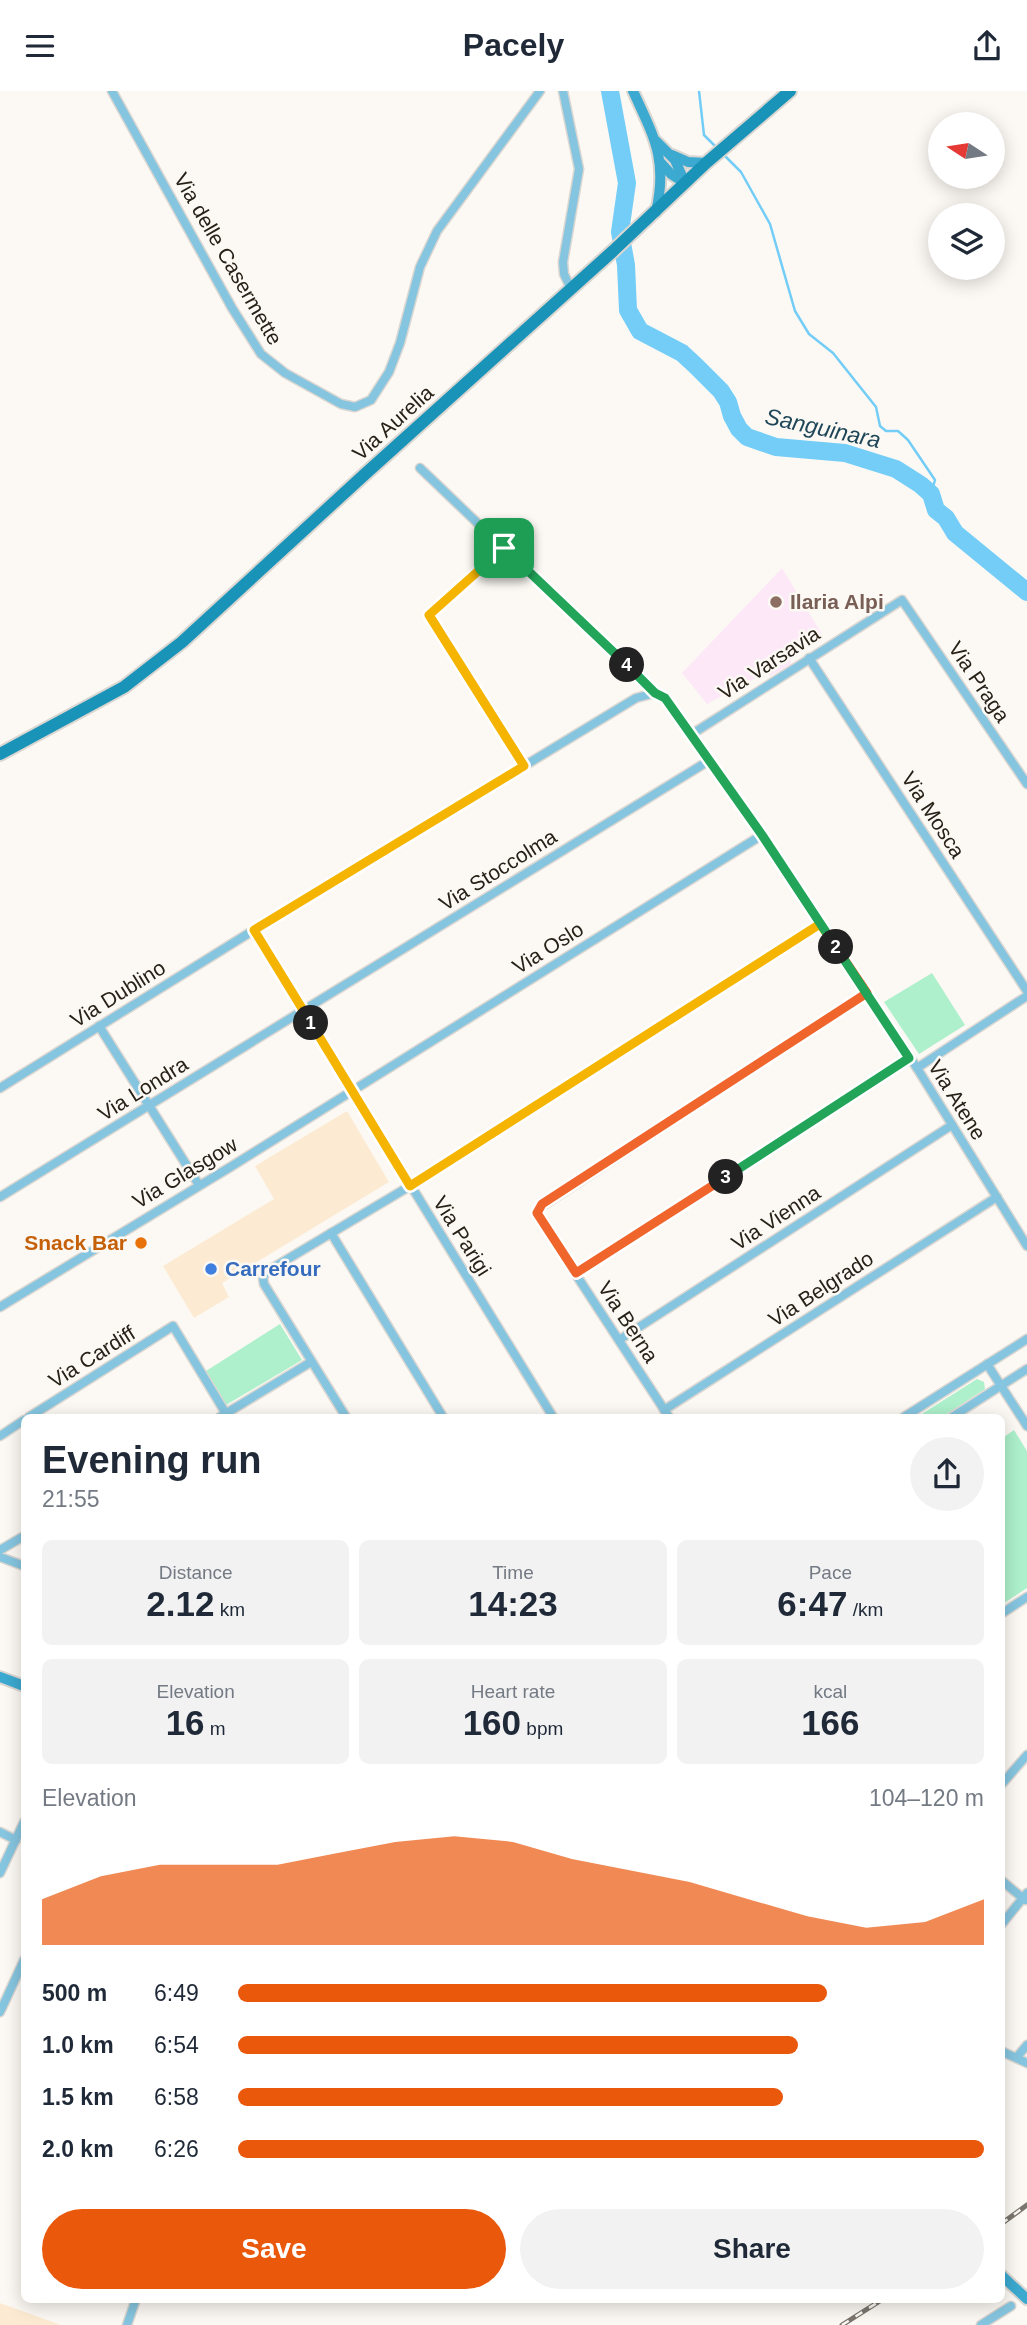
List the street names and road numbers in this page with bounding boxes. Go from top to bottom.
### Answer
street label: Via delle Casermette [170,169,287,349]
street label: Via Aurelia [348,380,438,465]
street label: Via Varsavia [714,621,824,704]
street label: Via Praga [944,637,1015,726]
street label: Via Mosca [897,768,970,862]
street label: Via Stoccolma [435,824,561,915]
street label: Via Oslo [508,917,587,978]
street label: Via Dublino [66,955,169,1032]
street label: Via Londra [94,1052,192,1125]
street label: Via Atene [924,1056,991,1144]
street label: Via Glasgow [128,1132,242,1213]
street label: Via Vienna [727,1180,825,1255]
street label: Via Parigi [429,1192,496,1280]
street label: Via Belgrado [764,1246,877,1331]
street label: Via Berna [594,1277,663,1367]
street label: Via Cardiff [44,1321,139,1392]

